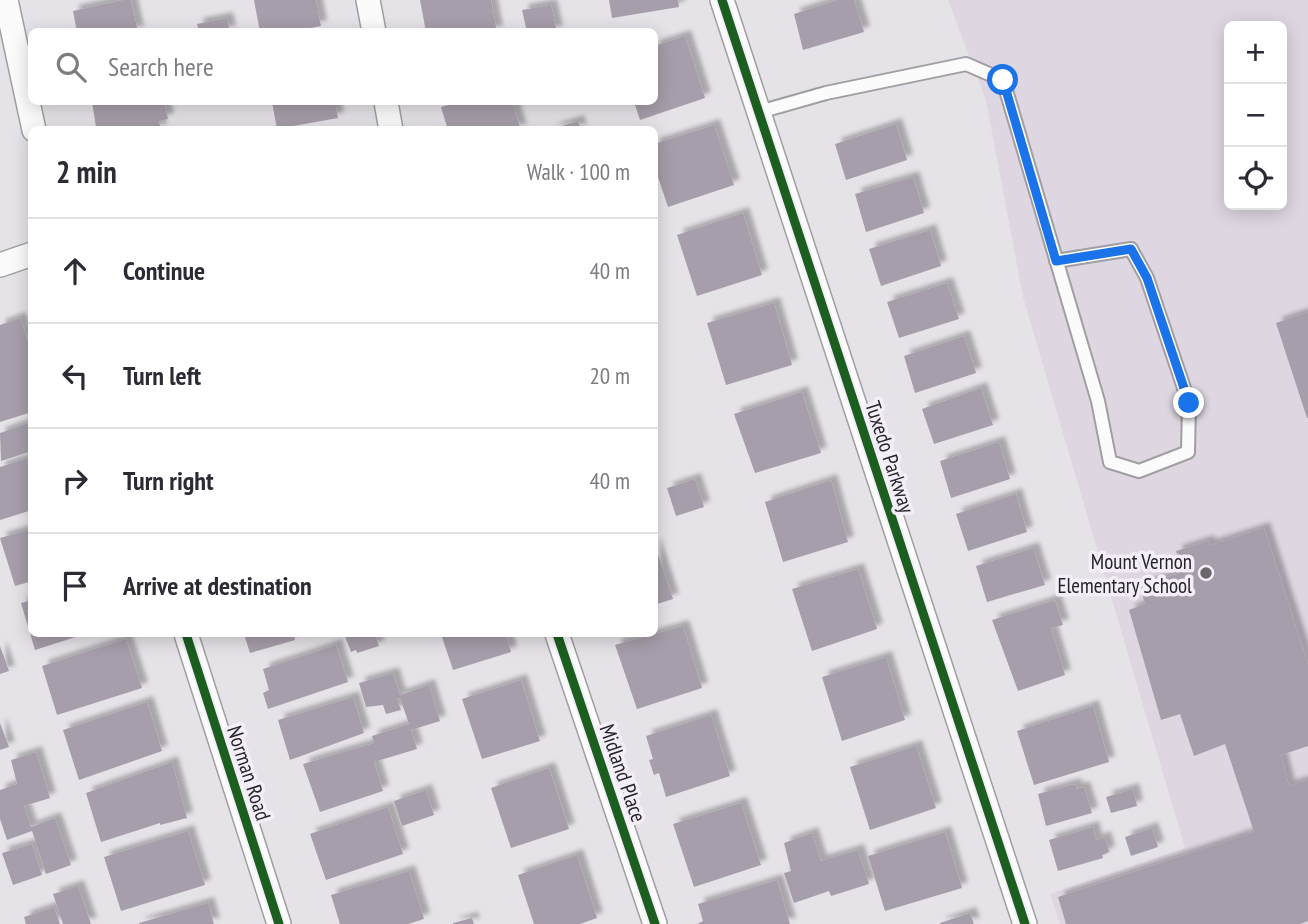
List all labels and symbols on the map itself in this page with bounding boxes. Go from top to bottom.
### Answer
route start [987,64,1018,95]
route end [1173,387,1204,418]
street label: Tuxedo Parkway [859,398,921,517]
place label: Mount Vernon Elementary School [1057,548,1192,599]
marker: Mount Vernon Elementary School [1198,565,1214,581]
street label: Midland Place [594,721,652,825]
street label: Norman Road [221,722,277,824]

